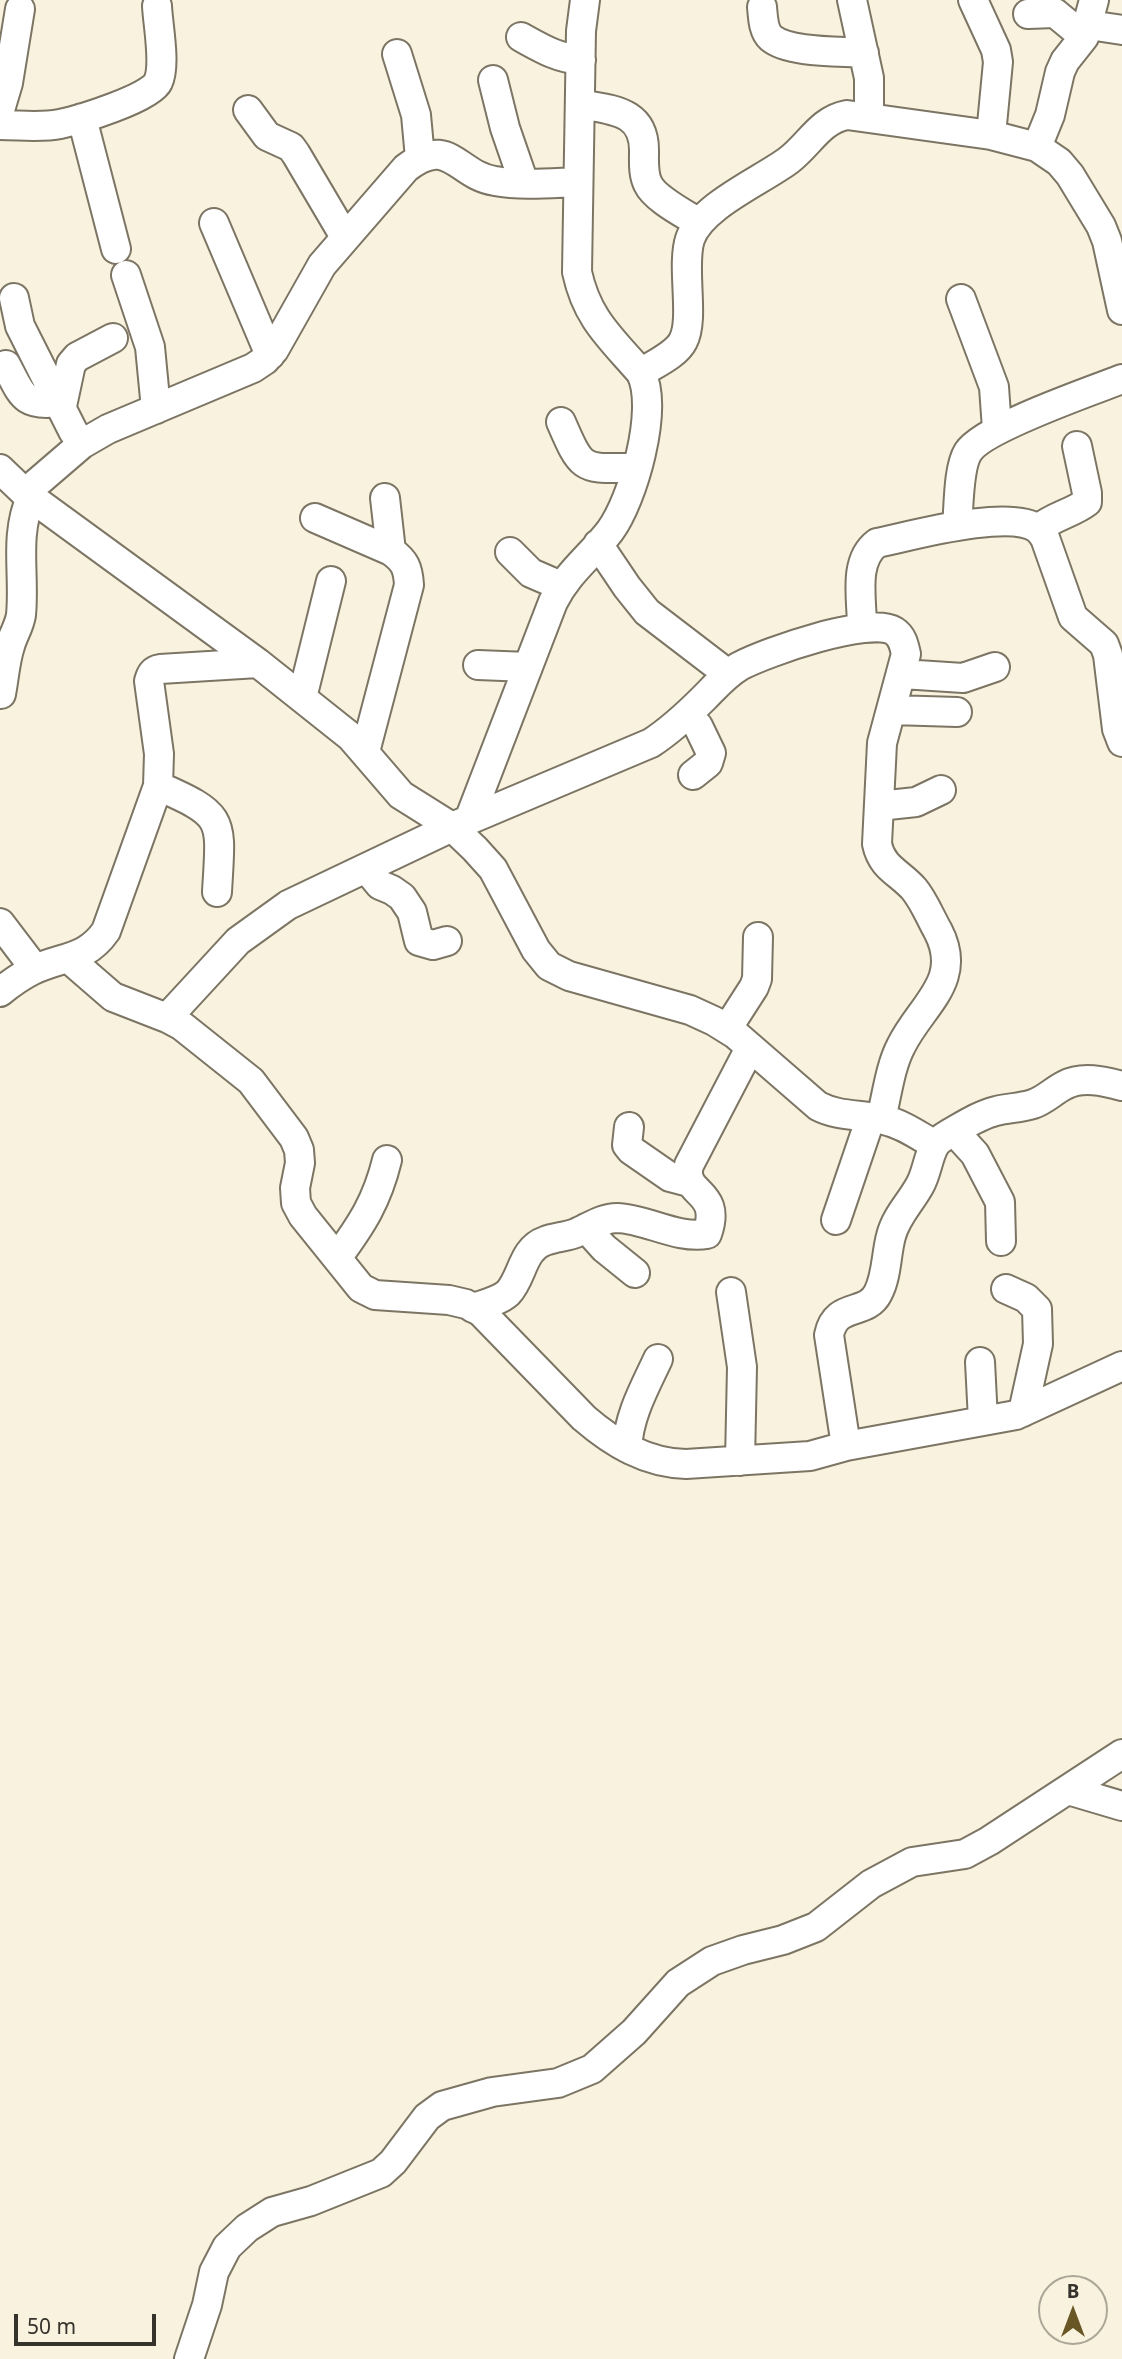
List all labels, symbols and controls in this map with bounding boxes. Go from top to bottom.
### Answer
north arrow [1038,2275,1108,2345]
text: B [1067,2278,1079,2304]
scale bar [18,2300,159,2344]
text: 50 m [27,2312,76,2340]

